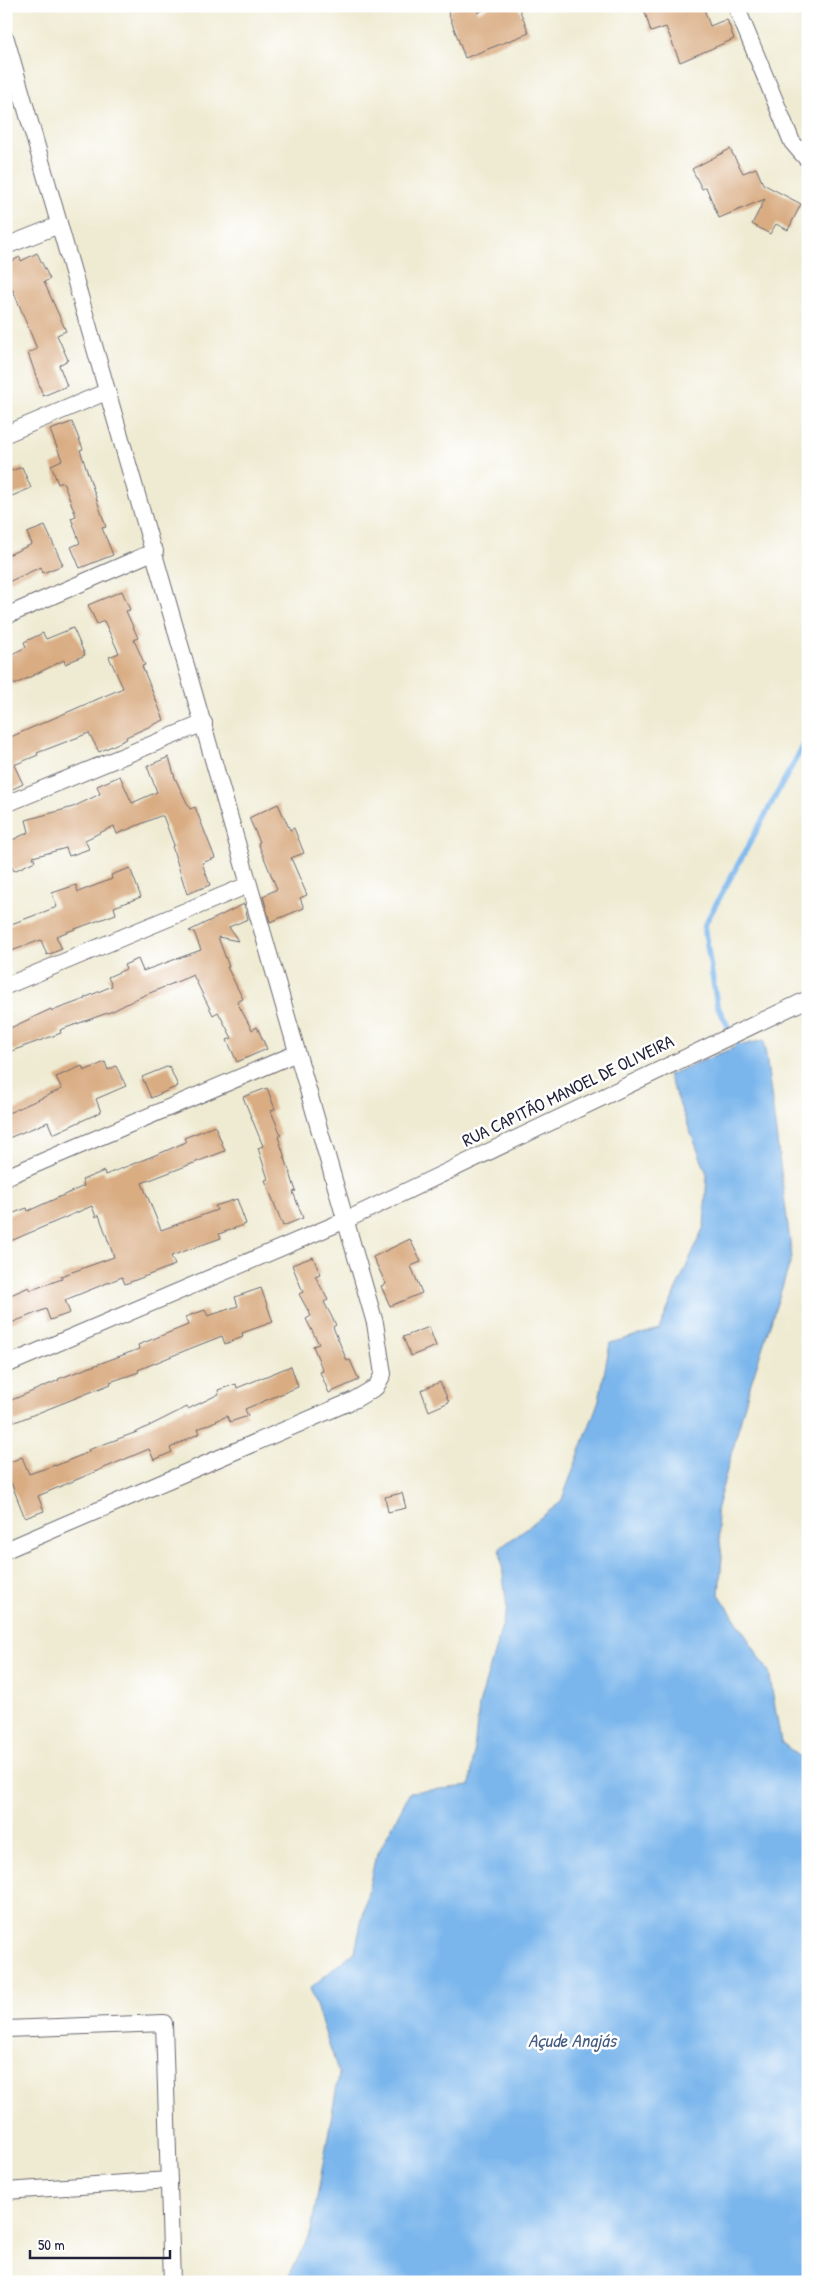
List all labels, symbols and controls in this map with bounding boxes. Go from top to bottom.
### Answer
street label: RUA CAPITÃO MANOEL DE OLIVEIRA [458,1028,678,1153]
water label: Açude Anajás [528,2027,618,2053]
scale bar [30,2228,170,2260]
text: 50 m [38,2234,65,2255]

